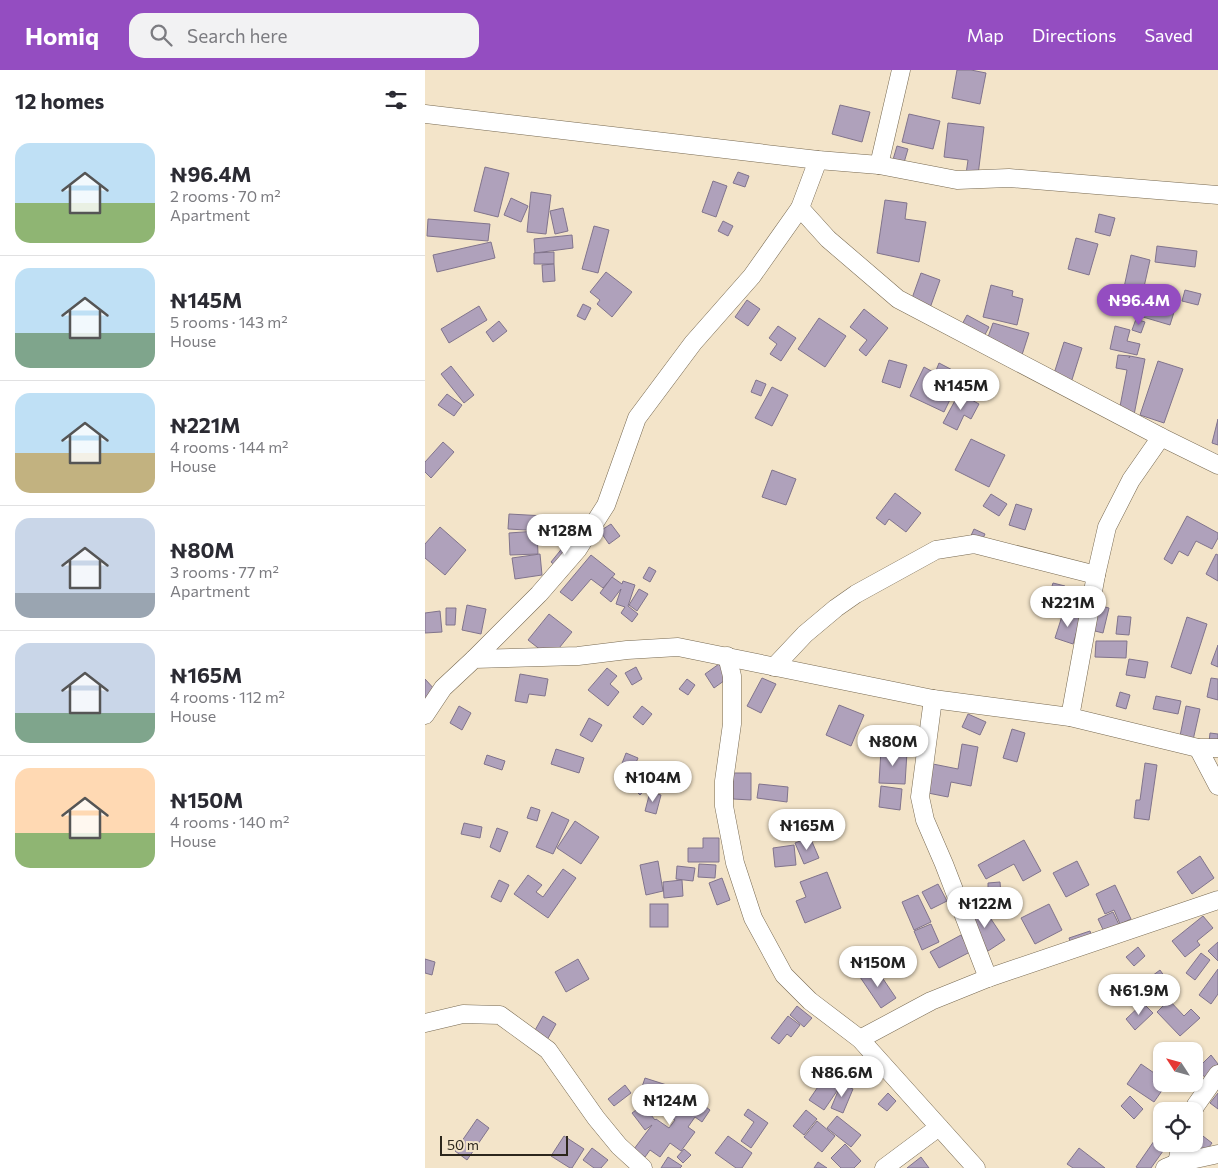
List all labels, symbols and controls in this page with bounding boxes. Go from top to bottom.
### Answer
search box [129,13,479,58]
text: Homiq [25,21,99,50]
icon: search [147,21,175,49]
text: Search here [187,24,288,47]
text: Map [967,24,1004,46]
text: Directions [1032,24,1116,46]
text: Saved [1144,24,1193,46]
icon: filters [382,86,410,114]
text: 12 homes [15,88,104,113]
text: ₦96.4M [170,161,252,186]
icon: home [55,163,115,223]
text: 2 rooms · 70 m² [170,186,281,205]
text: Apartment [170,205,250,224]
pin: ₦96.4M [1098,284,1180,326]
text: ₦145M [170,287,242,312]
icon: home [55,288,115,348]
text: ₦96.4M [1108,290,1170,309]
text: 5 rooms · 143 m² [170,312,288,331]
text: House [170,331,216,350]
pin: ₦145M [926,368,996,411]
text: ₦145M [933,375,989,394]
text: ₦221M [170,412,241,437]
icon: home [55,413,115,473]
text: 4 rooms · 144 m² [170,437,289,456]
text: House [170,456,216,475]
pin: ₦128M [530,514,600,556]
text: ₦128M [538,520,592,539]
text: ₦80M [170,537,235,562]
icon: home [55,538,115,598]
text: 3 rooms · 77 m² [170,562,279,581]
text: Apartment [170,581,250,600]
pin: ₦221M [1033,586,1103,628]
text: ₦221M [1041,592,1095,611]
text: ₦165M [170,662,242,687]
icon: home [55,663,115,723]
text: 4 rooms · 112 m² [170,687,285,706]
text: House [170,706,216,725]
pin: ₦80M [863,724,923,767]
text: ₦80M [868,731,918,750]
pin: ₦104M [618,760,688,803]
text: ₦104M [625,767,681,786]
text: ₦150M [170,787,243,812]
icon: home [55,788,115,848]
pin: ₦165M [772,808,842,851]
text: 4 rooms · 140 m² [170,812,289,831]
text: ₦165M [779,815,835,834]
text: House [170,831,216,850]
pin: ₦122M [950,886,1020,929]
text: ₦122M [958,893,1012,912]
pin: ₦150M [843,946,913,988]
text: ₦150M [850,952,906,971]
pin: ₦61.9M [1098,974,1180,1016]
text: ₦61.9M [1109,980,1169,999]
north arrow [1153,1042,1203,1092]
map controls [1153,1042,1203,1152]
pin: ₦86.6M [801,1056,883,1098]
text: ₦86.6M [811,1062,873,1081]
pin: ₦124M [635,1084,705,1126]
text: ₦124M [643,1090,697,1109]
button: locate [1153,1102,1203,1152]
scale bar [440,1133,567,1156]
text: 50 m [447,1136,479,1153]

